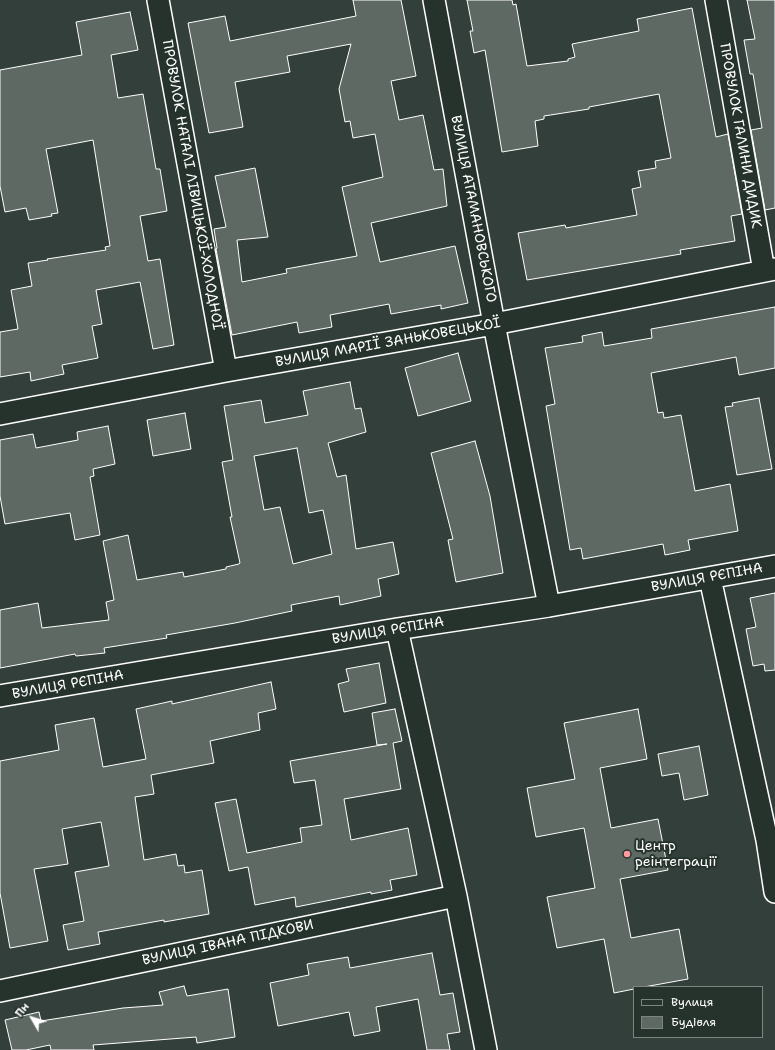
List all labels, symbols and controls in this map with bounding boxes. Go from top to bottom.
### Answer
street label: ПРОВУЛОК НАТАЛІ ЛІВИЦЬКОЇ-ХОЛОДНОЇ [158,39,226,331]
street label: ПРОВУЛОК ГАЛИНИ ДИДИК [715,42,765,230]
street label: ВУЛИЦЯ АТАМАНОВСЬКОГО [447,114,499,304]
street label: ВУЛИЦЯ МАРІЇ ЗАНЬКОВЕЦЬКОЇ [274,315,502,371]
street label: ВУЛИЦЯ РЄПІНА [650,560,764,596]
street label: ВУЛИЦЯ РЄПІНА [331,614,445,648]
street label: ВУЛИЦЯ РЄПІНА [11,667,125,703]
place label: Центр реінтеграції [635,838,716,870]
marker: Центр реінтеграції [622,849,632,859]
street label: ВУЛИЦЯ ІВАНА ПІДКОВИ [141,917,315,969]
legend [633,986,763,1038]
text: Вулиця [671,994,713,1010]
north arrow [12,998,52,1038]
text: Пн [12,1000,33,1020]
text: Будівля [671,1014,716,1030]

